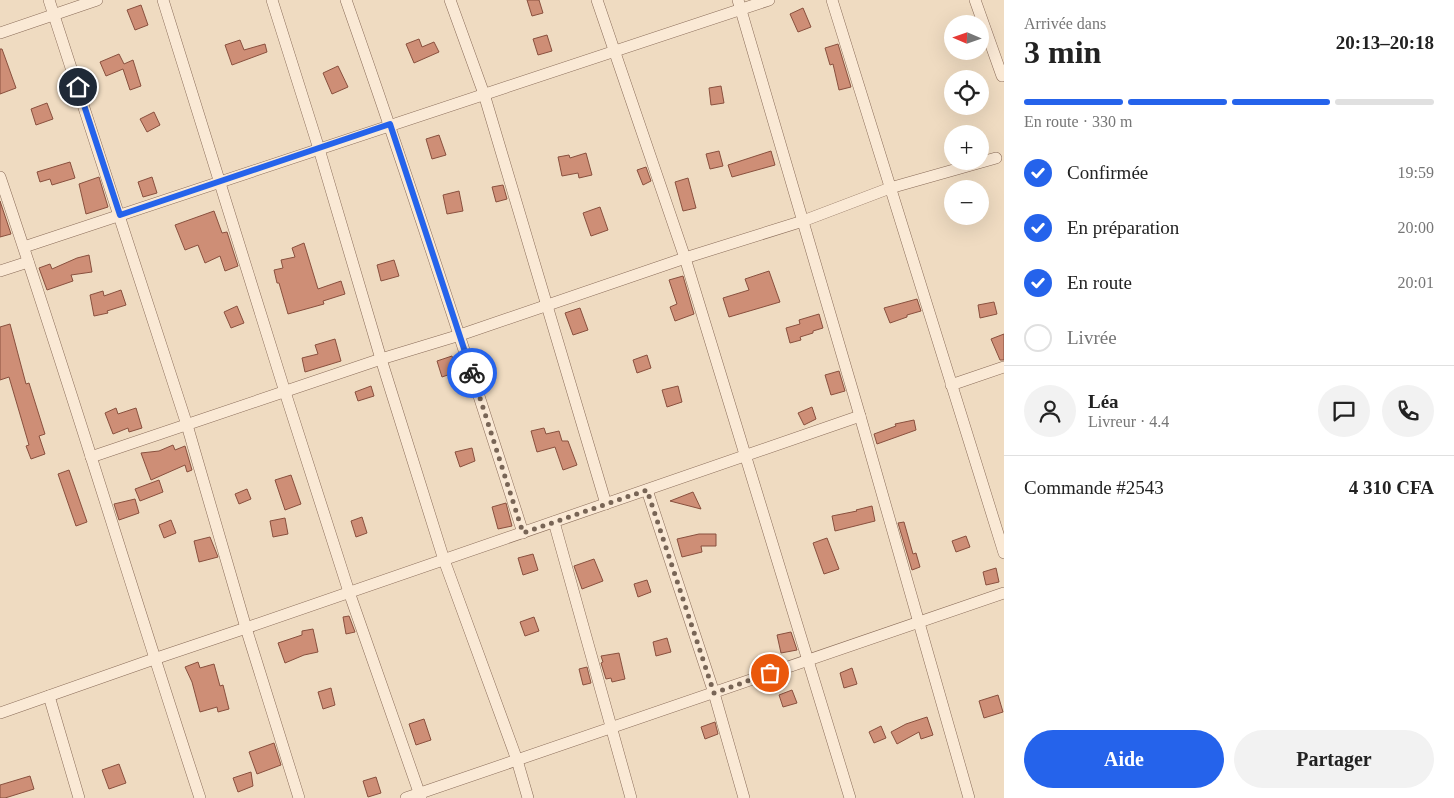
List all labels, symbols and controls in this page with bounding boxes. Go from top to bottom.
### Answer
north arrow [944,15,989,60]
map controls [944,15,989,225]
text: Arrivée dans [1024,15,1106,32]
text: 20:13–20:18 [1336,32,1434,53]
text: 3 min [1024,34,1101,70]
pin [57,66,99,108]
button: locate [944,70,989,115]
icon: home [64,73,92,101]
text: En route · 330 m [1024,113,1132,130]
button: + [944,125,989,170]
icon: check [1024,159,1052,187]
text: Confirmée [1067,162,1148,183]
text: 19:59 [1398,164,1434,181]
button: − [944,180,989,225]
icon: check [1024,214,1052,242]
text: En préparation [1067,217,1179,238]
text: 20:00 [1398,219,1434,236]
icon: check [1024,269,1052,297]
text: En route [1067,272,1132,293]
text: 20:01 [1398,274,1434,291]
text: Livrée [1067,327,1117,348]
courier [447,348,497,398]
icon: bike [458,359,486,387]
button: person [1024,385,1076,437]
button: chat [1318,385,1370,437]
button: phone [1382,385,1434,437]
text: Léa [1088,391,1119,412]
text: Livreur · 4.4 [1088,413,1169,430]
text: Commande #2543 [1024,477,1164,498]
text: 4 310 CFA [1349,477,1434,498]
pin [749,652,791,694]
icon: bag [756,659,784,687]
button: Aide [1024,730,1224,788]
button: Partager [1234,730,1434,788]

